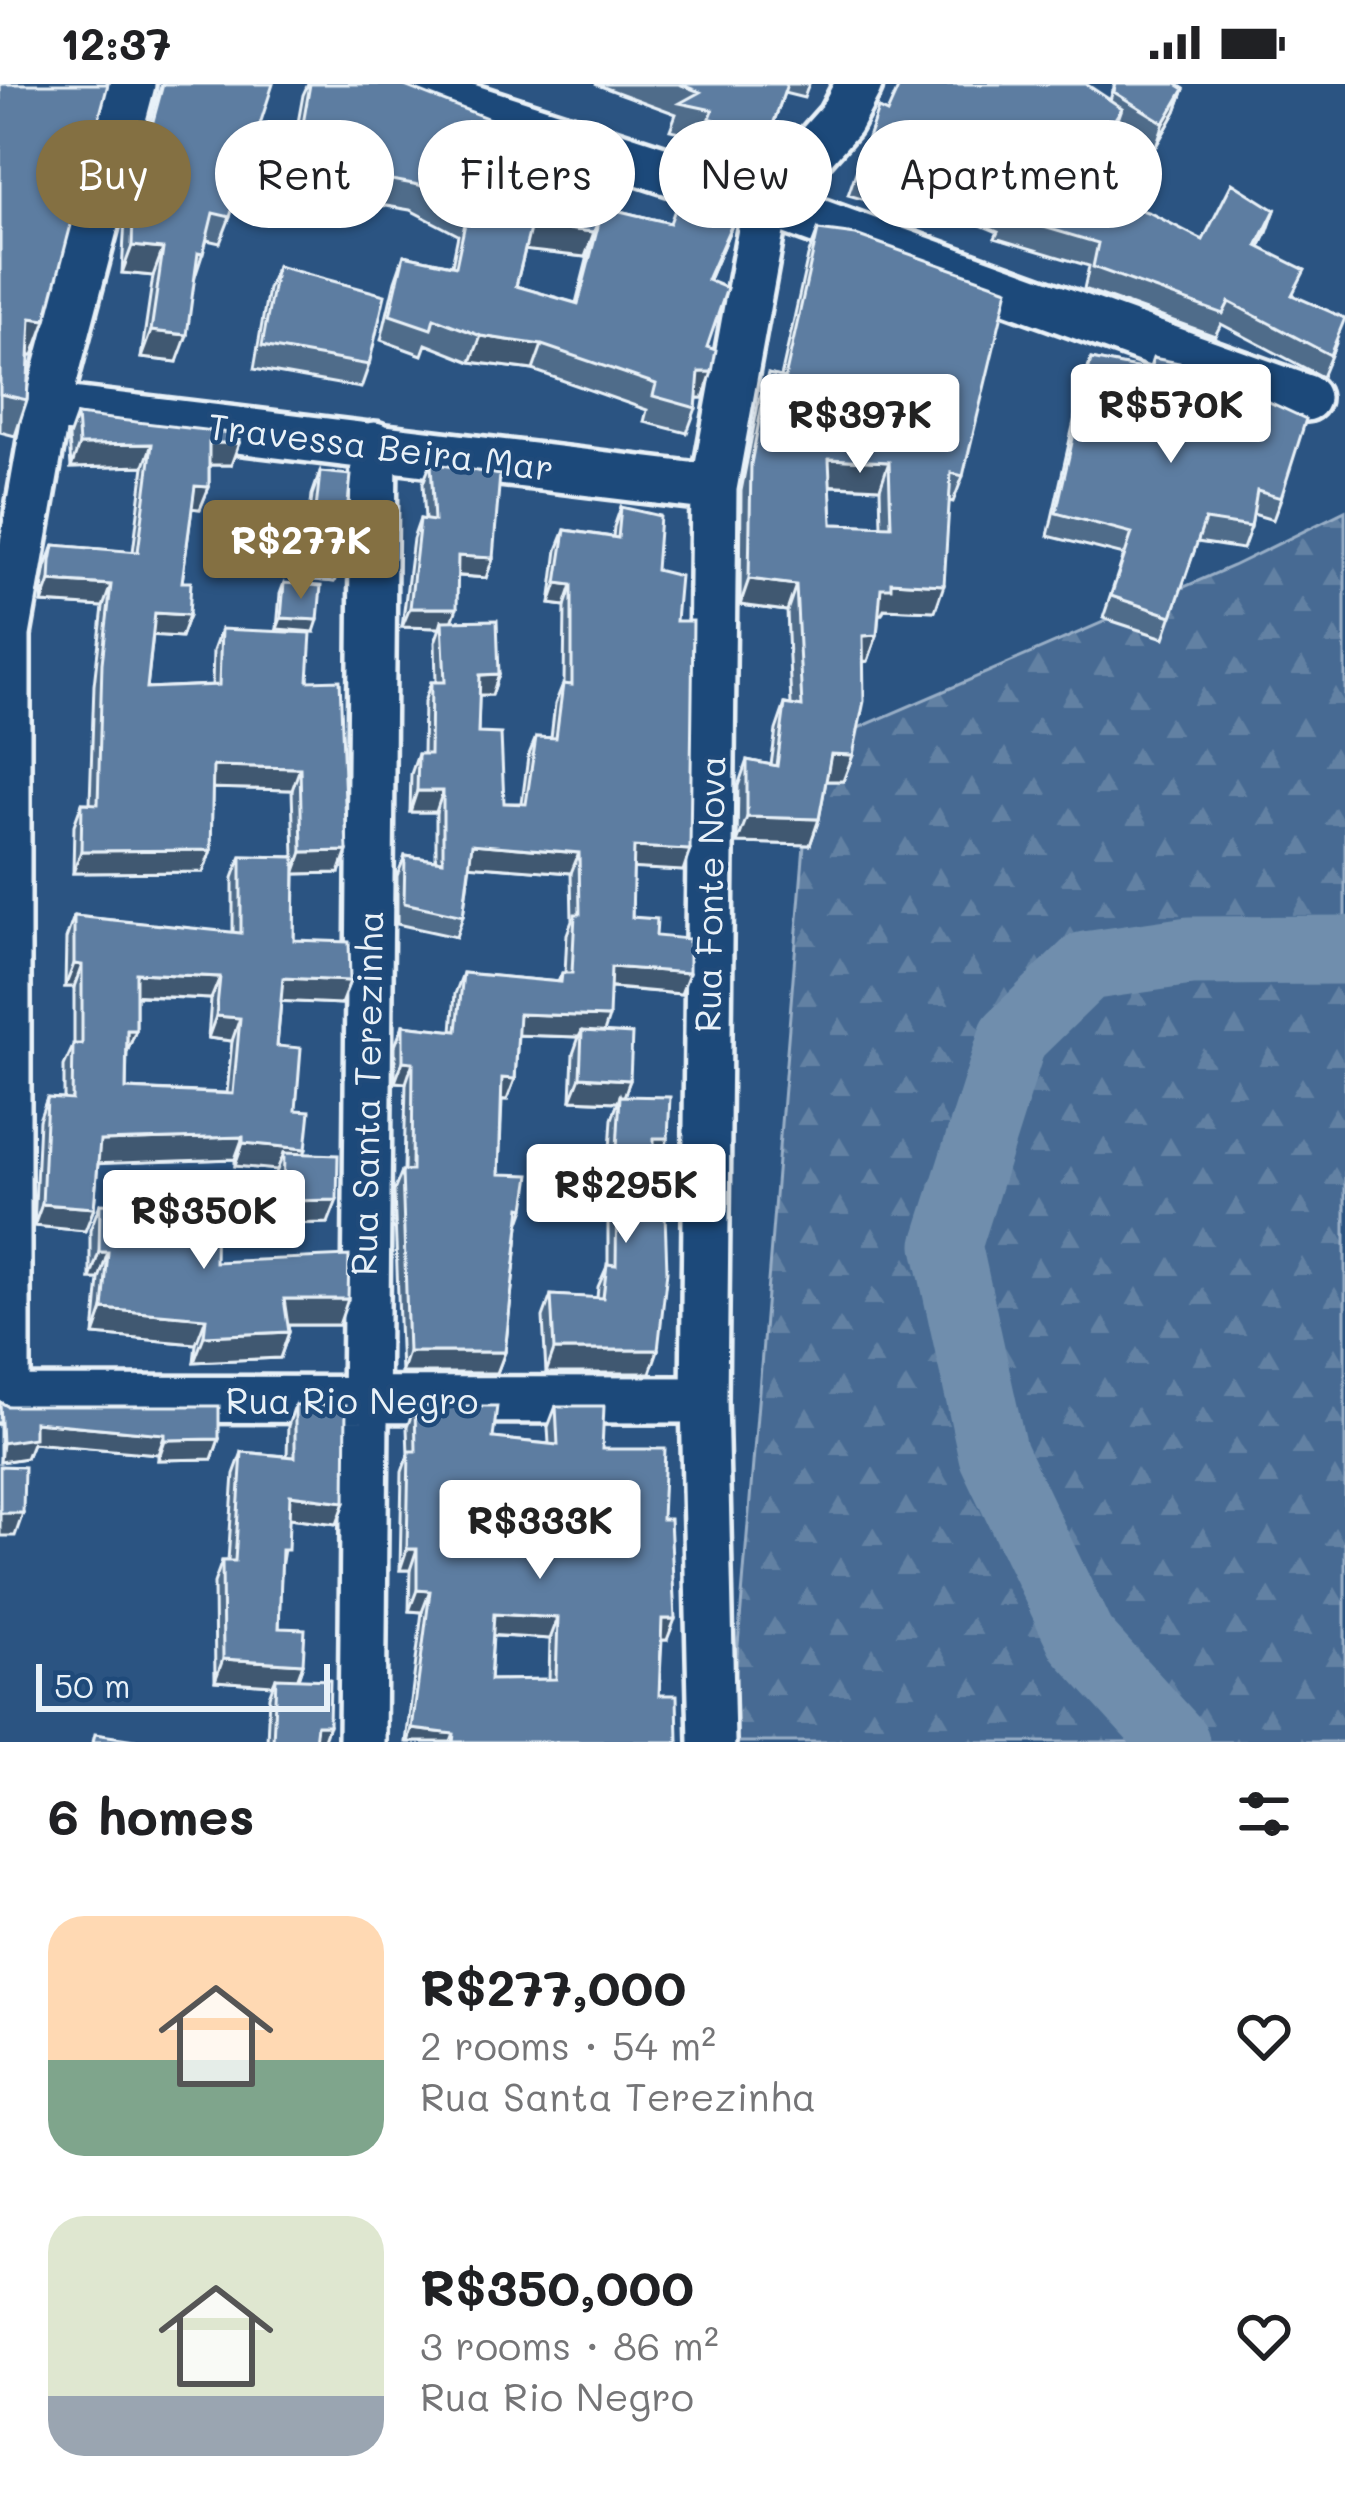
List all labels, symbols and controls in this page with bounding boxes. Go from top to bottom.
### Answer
text: 12:37 [60,13,171,71]
chip: Buy [36,120,191,228]
chip: Rent [215,120,394,228]
chip: Filters [418,120,635,228]
chip: New [659,120,832,228]
chip: Apartment [856,120,1162,228]
pin: R$570K [1073,364,1269,466]
pin: R$397K [762,374,958,476]
text: R$570K [1098,377,1244,428]
text: R$397K [787,387,933,438]
street label: Travessa Beira Mar [206,401,557,490]
pin: R$277K [203,500,399,602]
text: R$277K [230,513,372,564]
street label: Rua Fonte Nova [683,755,734,1033]
street label: Rua Santa Terezinha [339,910,392,1276]
pin: R$295K [528,1144,724,1246]
text: R$295K [554,1157,698,1208]
pin: R$350K [106,1170,302,1272]
text: R$350K [130,1183,278,1234]
street label: Rua Rio Negro [226,1376,478,1423]
pin: R$333K [442,1480,638,1582]
text: R$333K [467,1493,613,1544]
scale bar [36,1658,330,1711]
text: 50 m [54,1663,130,1706]
text: 6 homes [48,1781,254,1848]
icon: filters [1231,1781,1297,1847]
text: R$277,000 [420,1952,686,2019]
icon: home [144,1964,288,2108]
icon: heart [1231,2003,1297,2069]
text: 2 rooms · 54 m² [420,2019,716,2070]
text: Rua Santa Terezinha [420,2070,816,2121]
text: R$350,000 [420,2252,694,2319]
icon: home [144,2264,288,2408]
icon: heart [1231,2303,1297,2369]
text: 3 rooms · 86 m² [420,2319,719,2370]
text: Rua Rio Negro [420,2370,694,2421]

